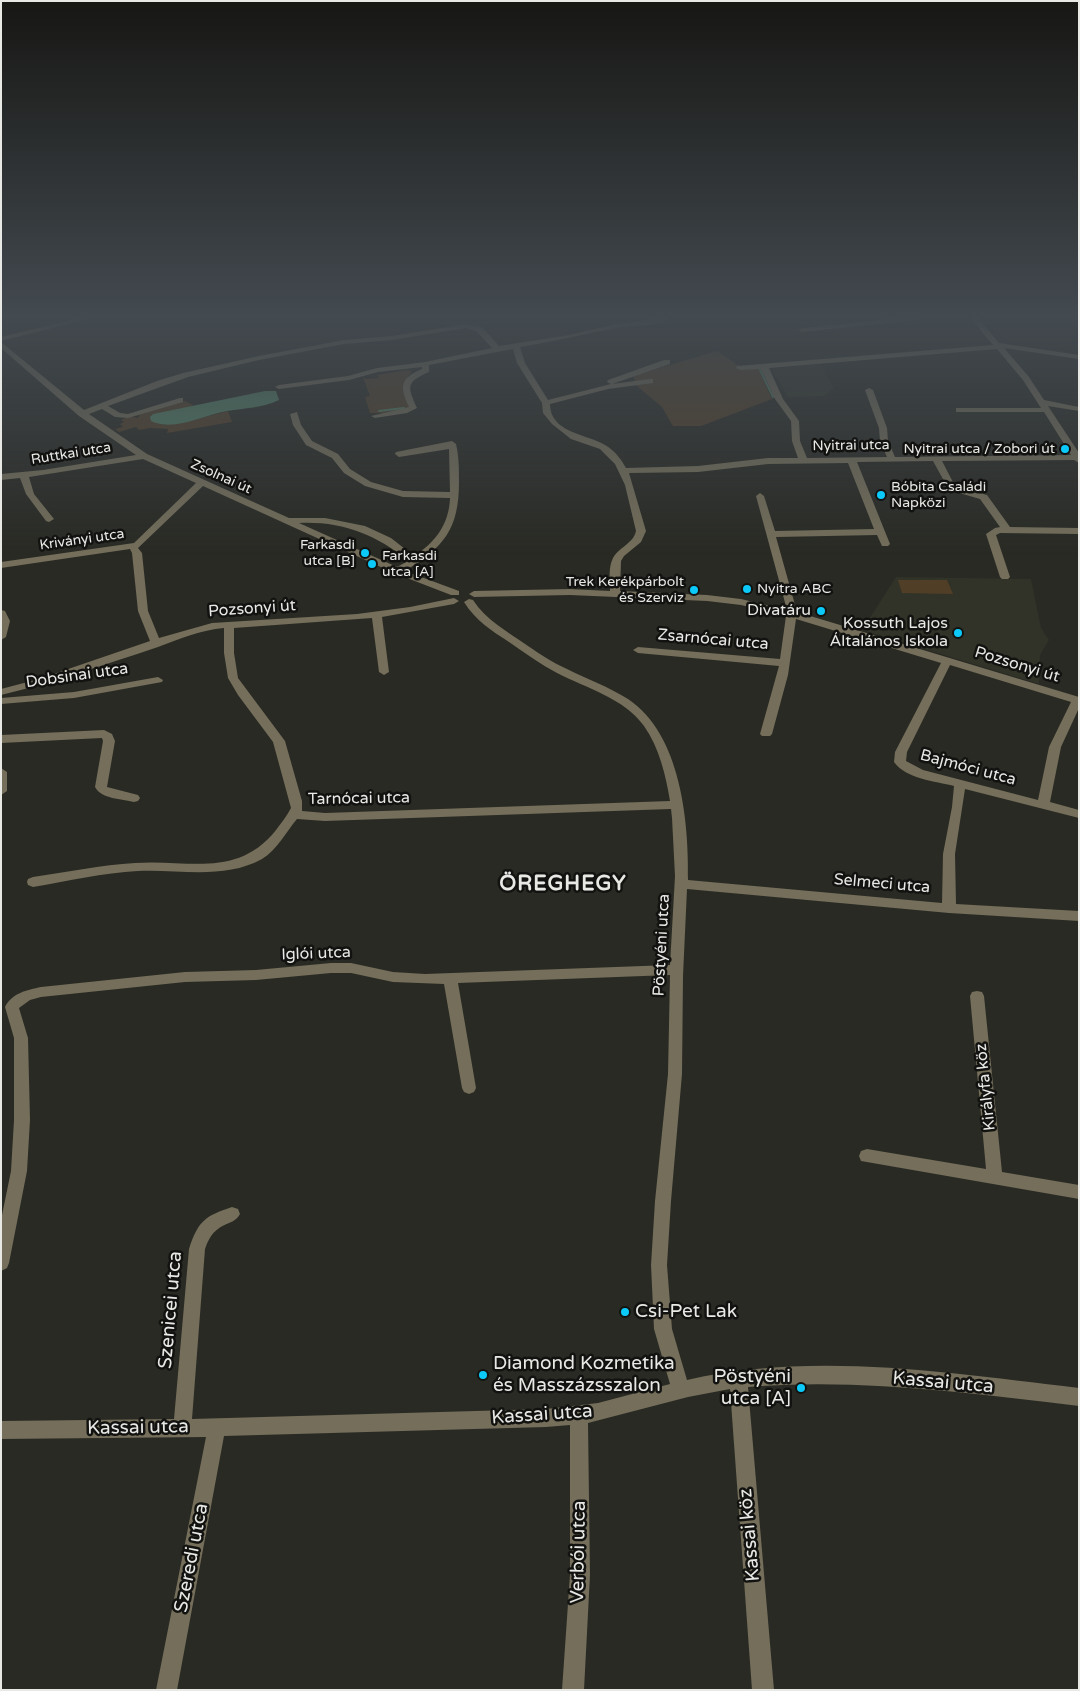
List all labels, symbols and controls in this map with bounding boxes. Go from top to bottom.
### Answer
street label: Nyitrai utca [812,437,890,455]
street label: Ruttkai utca [30,439,112,469]
place label: Nyitrai utca / Zobori út [903,441,1055,457]
marker: Nyitrai utca / Zobori út [1059,443,1071,455]
street label: Zsolnai út [188,456,254,498]
place label: Bóbita Családi Napközi [891,479,986,512]
marker: Bóbita Családi Napközi [875,489,887,501]
street label: Kriványi utca [38,526,126,554]
place label: Farkasdi utca [B] [300,537,355,570]
marker: Farkasdi utca [B] [359,547,371,559]
place label: Farkasdi utca [A] [382,548,437,580]
marker: Farkasdi utca [A] [366,558,378,570]
place label: Trek Kerékpárbolt és Szerviz [566,574,684,606]
place label: Nyitra ABC [757,581,831,597]
marker: Nyitra ABC [741,583,753,595]
marker: Trek Kerékpárbolt és Szerviz [688,584,700,596]
street label: Pozsonyi út [208,596,296,622]
place label: Divatáru [747,601,811,621]
marker: Divatáru [815,605,827,617]
place label: Kossuth Lajos Általános Iskola [829,614,948,652]
street label: Zsarnócai utca [657,626,769,654]
marker: Kossuth Lajos Általános Iskola [952,627,964,639]
street label: Pozsonyi út [972,643,1062,687]
street label: Dobsinai utca [24,659,130,693]
street label: Bajmóci utca [918,746,1018,790]
street label: Tarnócai utca [308,789,410,809]
street label: Selmeci utca [833,870,931,898]
district label: ÖREGHEGY [498,871,628,897]
street label: Pöstyéni utca [650,893,674,997]
street label: Iglói utca [281,943,351,965]
street label: Királyfa köz [972,1042,1000,1132]
street label: Szenicei utca [154,1250,188,1370]
place label: Csi-Pet Lak [635,1301,737,1323]
marker: Csi-Pet Lak [619,1306,631,1318]
place label: Diamond Kozmetika és Masszázsszalon [493,1353,675,1397]
place label: Pöstyéni utca [A] [714,1366,791,1410]
street label: Kassai utca [891,1367,995,1399]
marker: Diamond Kozmetika és Masszázsszalon [477,1369,489,1381]
marker: Pöstyéni utca [A] [795,1382,807,1394]
street label: Kassai utca [491,1400,593,1430]
street label: Kassai utca [87,1416,189,1440]
street label: Kassai köz [735,1488,765,1582]
street label: Verbói utca [567,1500,591,1604]
street label: Szeredi utca [170,1501,214,1615]

